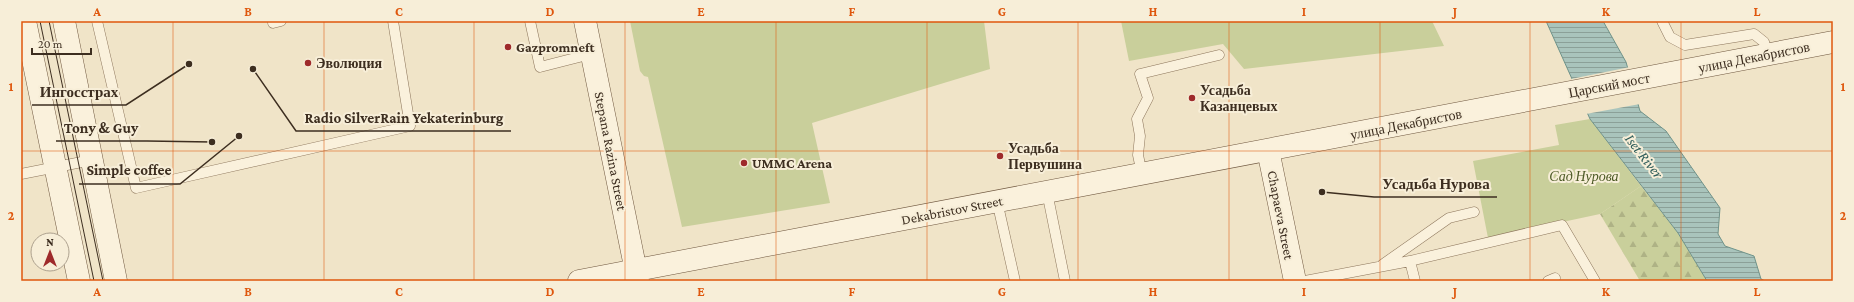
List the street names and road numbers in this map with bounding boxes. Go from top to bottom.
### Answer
street label: улица Декабристов [1697,38,1812,76]
street label: Царский мост [1567,69,1651,101]
street label: Stepana Razina Street [592,90,630,212]
street label: улица Декабристов [1349,105,1464,143]
street label: Chapaeva Street [1265,169,1298,261]
street label: Dekabristov Street [900,192,1005,228]

